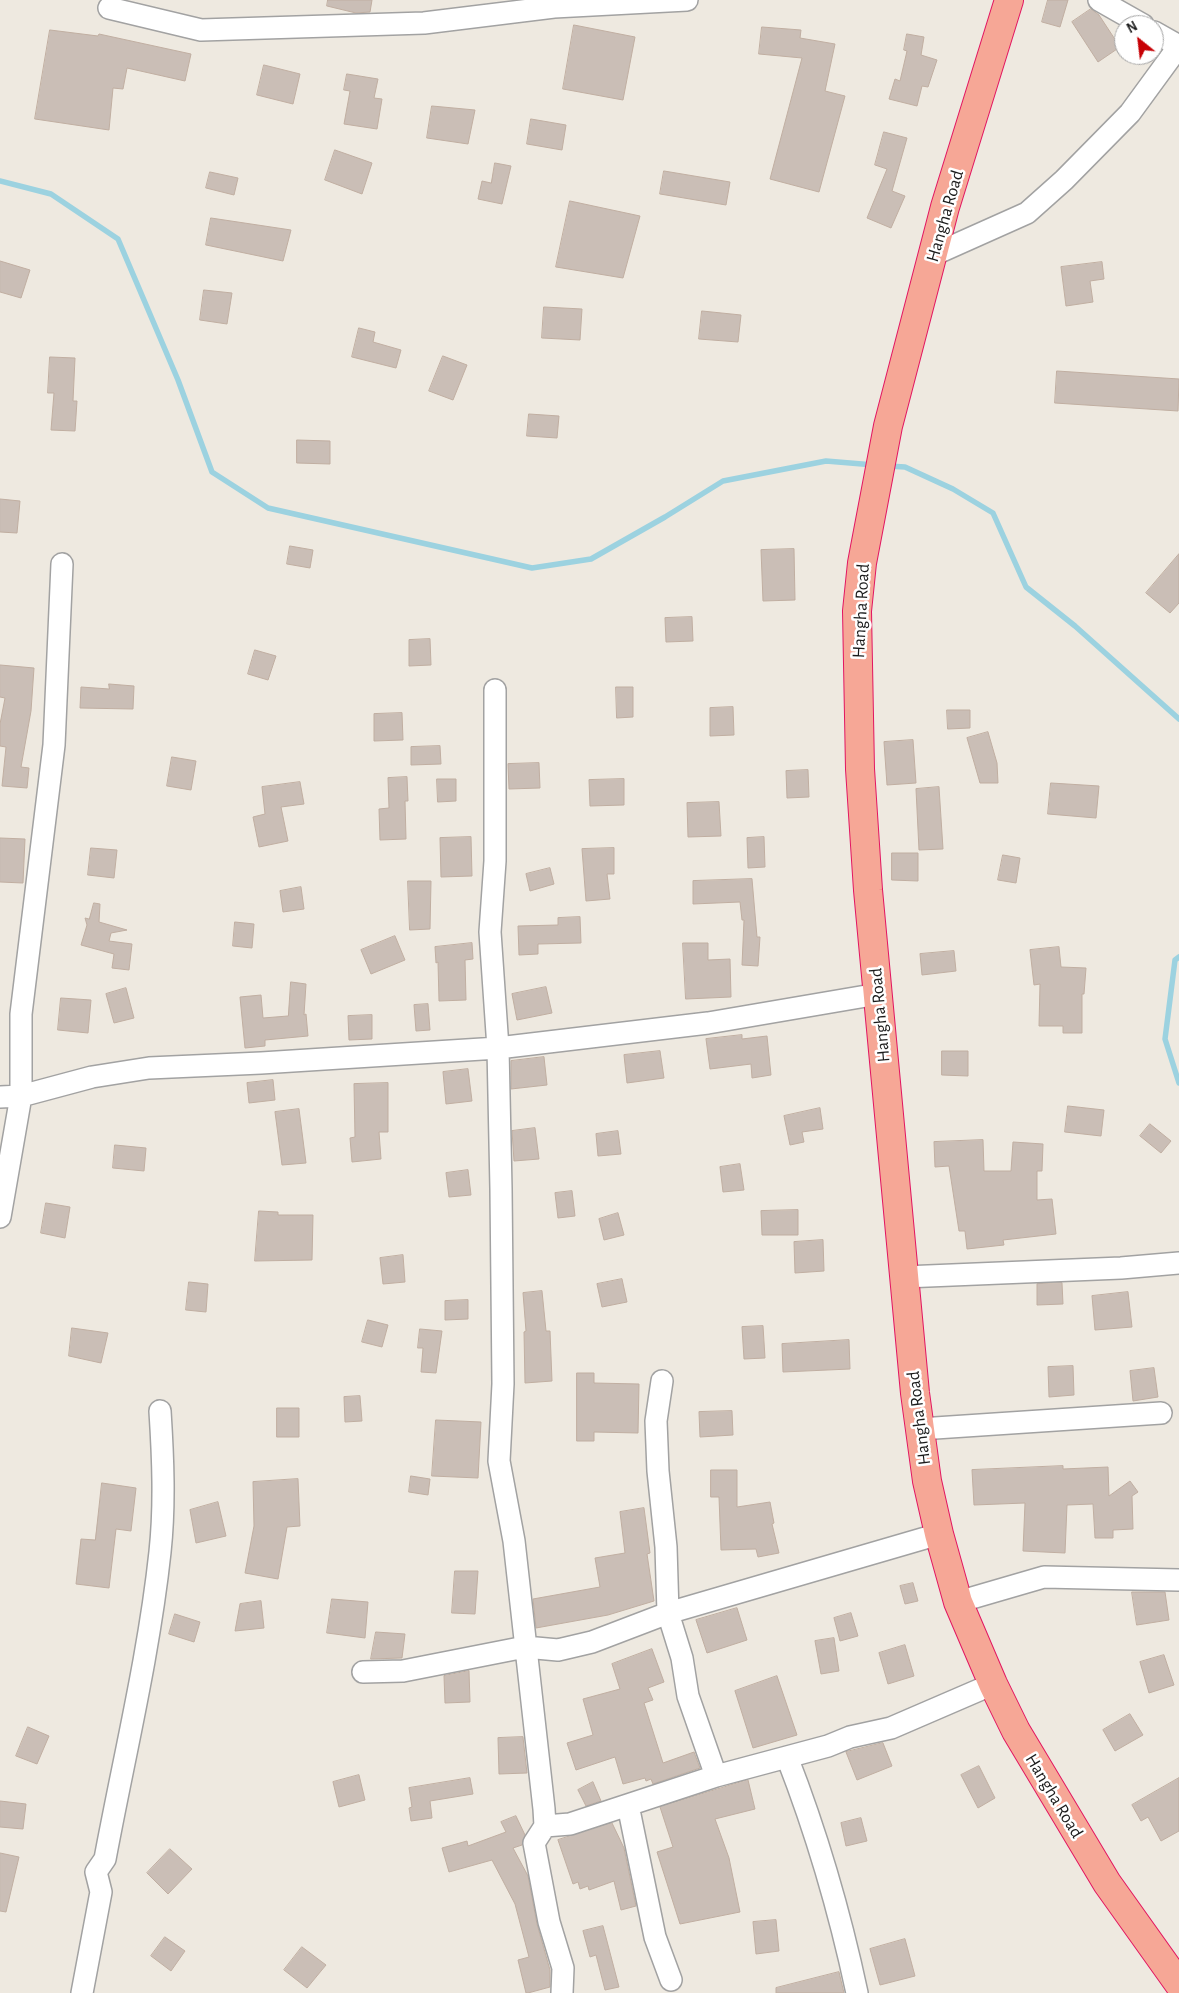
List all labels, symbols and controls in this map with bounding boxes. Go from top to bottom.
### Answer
north arrow [1114,15,1164,65]
text: N [1125,19,1140,36]
street label: Hangha Road [922,168,968,264]
street label: Hangha Road [848,563,874,659]
street label: Hangha Road [865,967,895,1063]
street label: Hangha Road [903,1370,935,1466]
street label: Hangha Road [1020,1750,1088,1842]

